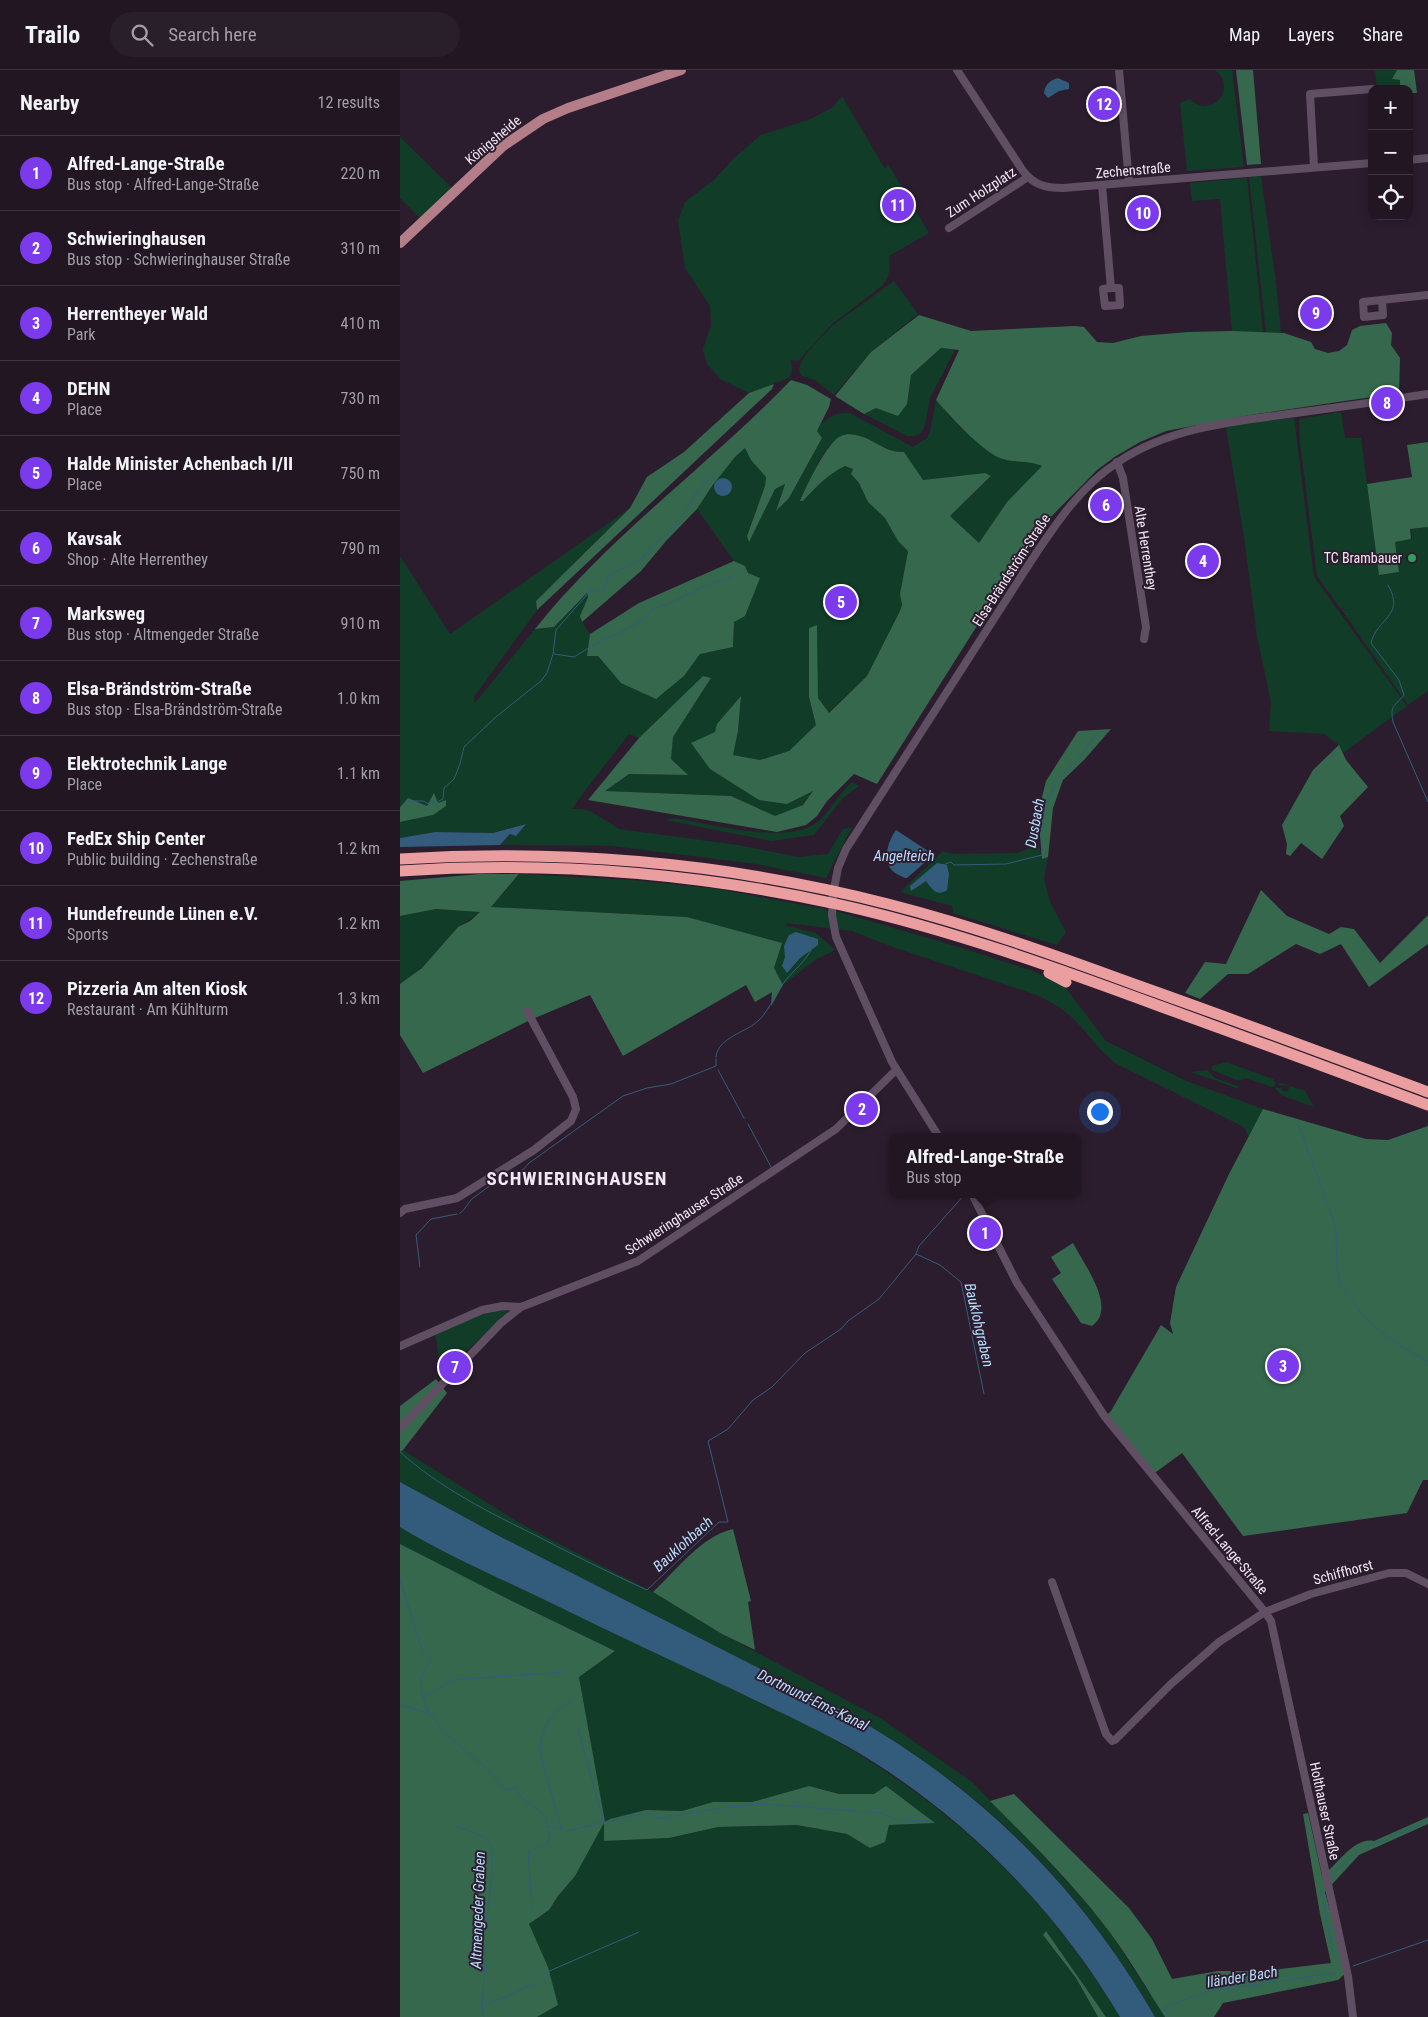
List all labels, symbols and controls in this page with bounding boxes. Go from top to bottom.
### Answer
search box [110,12,460,57]
text: Trailo [25,21,80,49]
icon: search [128,21,156,49]
text: Search here [168,23,257,46]
text: Map [1229,24,1260,45]
text: Layers [1288,24,1335,45]
text: Share [1363,24,1403,45]
pin: 12 [1088,85,1120,123]
map controls [1368,85,1413,220]
button: + [1368,85,1413,130]
text: Nearby [20,91,79,115]
text: 12 results [318,93,380,112]
street label: Königsheide [462,112,524,168]
button: − [1368,130,1413,175]
text: Alfred-Lange-Straße [67,152,224,175]
street label: Zechenstraße [1095,159,1172,181]
text: 1 [32,164,40,183]
text: 220 m [341,164,380,183]
street label: Zum Holzplatz [943,164,1019,220]
text: Bus stop · Alfred-Lange-Straße [67,175,259,194]
button: locate [1368,175,1413,220]
pin: 11 [882,186,914,224]
pin: 10 [1127,194,1159,232]
text: Schwieringhausen [67,227,206,250]
text: 2 [32,239,40,258]
text: 310 m [341,239,380,258]
text: Bus stop · Schwieringhauser Straße [67,250,290,269]
pin: 9 [1300,294,1332,332]
text: Herrentheyer Wald [67,302,208,325]
text: 3 [32,314,40,333]
text: 410 m [341,314,380,333]
text: Park [67,325,96,344]
text: DEHN [67,377,110,400]
pin: 8 [1371,384,1403,422]
text: 4 [32,389,40,408]
text: 730 m [341,389,380,408]
text: Place [67,400,102,419]
text: Halde Minister Achenbach I/II [67,452,293,475]
text: 5 [32,464,40,483]
text: 750 m [341,464,380,483]
text: Place [67,475,102,494]
pin: 6 [1090,486,1122,524]
street label: Alte Herrenthey [1131,505,1161,592]
street label: Elsa-Brändström-Straße [969,511,1053,629]
text: Kavsak [67,527,122,550]
text: 6 [32,539,40,558]
text: 790 m [341,539,380,558]
pin: 4 [1187,542,1219,580]
text: Shop · Alte Herrenthey [67,550,208,569]
place label: TC Brambauer [1324,550,1402,566]
marker: TC Brambauer [1406,552,1418,564]
pin: 5 [825,583,857,621]
text: Marksweg [67,602,145,625]
text: 7 [32,614,40,633]
text: 910 m [341,614,380,633]
text: Bus stop · Altmengeder Straße [67,625,259,644]
text: Elsa-Brändström-Straße [67,677,252,700]
text: 8 [32,689,40,708]
text: 1.0 km [337,689,380,708]
text: Bus stop · Elsa-Brändström-Straße [67,700,283,719]
text: Elektrotechnik Lange [67,752,227,775]
text: 9 [32,764,40,783]
text: 1.1 km [337,764,380,783]
text: Place [67,775,102,794]
water label: Dusbach [1022,797,1048,849]
text: FedEx Ship Center [67,827,205,850]
text: 10 [28,839,44,858]
text: 1.2 km [337,839,380,858]
water label: Angelteich [873,847,935,865]
text: Public building · Zechenstraße [67,850,258,869]
text: Hundefreunde Lünen e.V. [67,902,258,925]
text: 11 [28,914,44,933]
text: 1.2 km [337,914,380,933]
text: Sports [67,925,109,944]
text: Pizzeria Am alten Kiosk [67,977,247,1000]
text: 12 [28,989,44,1008]
text: 1.3 km [337,989,380,1008]
text: Restaurant · Am Kühlturm [67,1000,228,1019]
pin: 2 [846,1090,878,1128]
your location [1087,1099,1113,1125]
popup [889,1133,1081,1198]
text: Alfred-Lange-Straße [906,1145,1064,1168]
district label: SCHWIERINGHAUSEN [487,1167,667,1190]
text: Bus stop [906,1168,961,1187]
street label: Schwieringhauser Straße [622,1170,746,1258]
pin: 1 [969,1214,1001,1252]
water label: Bauklohgraben [961,1281,997,1369]
pin: 3 [1267,1347,1299,1385]
pin: 7 [439,1348,471,1386]
street label: Alfred-Lange-Straße [1189,1503,1272,1598]
water label: Bauklohbach [649,1513,717,1575]
street label: Schiffhorst [1311,1556,1375,1588]
water label: Dortmund-Ems-Kanal [755,1665,872,1735]
street label: Holthauser Straße [1307,1761,1343,1862]
water label: Altmengeder Graben [467,1851,489,1970]
water label: Iländer Bach [1205,1963,1279,1991]

